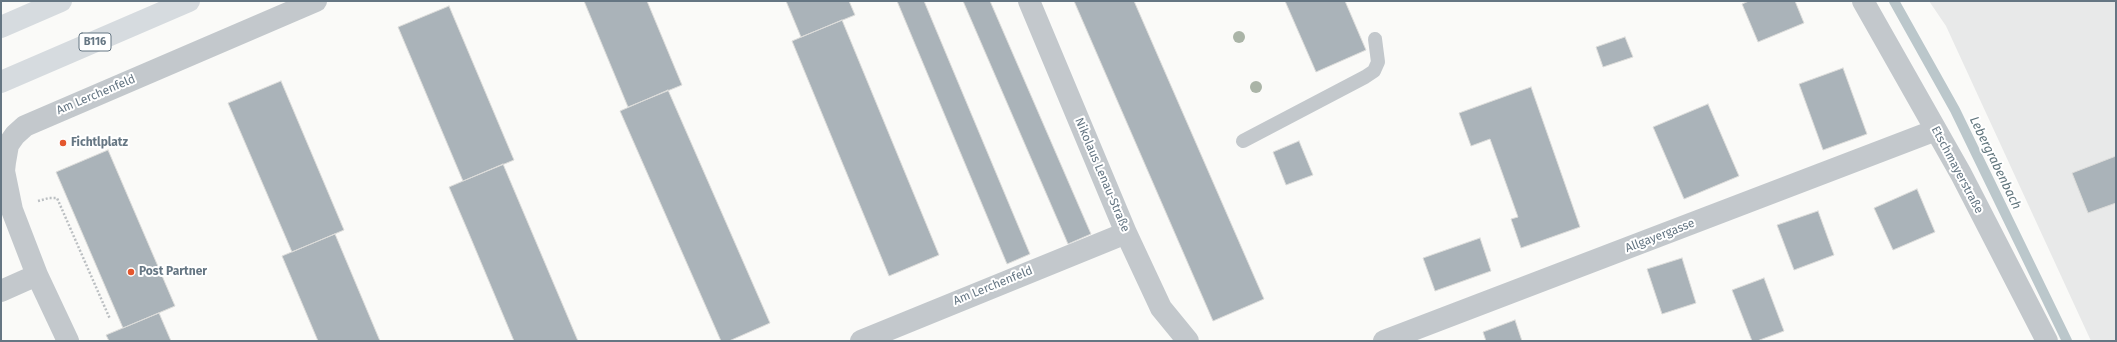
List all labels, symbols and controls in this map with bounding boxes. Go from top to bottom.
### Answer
road number: B116 [79,33,111,51]
street label: Am Lerchenfeld [54,72,138,118]
water label: Lebergrabenbach [1966,114,2024,212]
street label: Nikolaus Lenau-Straße [1071,116,1133,234]
street label: Etschmayerstraße [1928,124,1986,216]
place label: Fichtlplatz [71,136,128,150]
marker: Fichtlplatz [58,138,68,148]
street label: Allgayergasse [1623,216,1697,256]
street label: Am Lerchenfeld [951,264,1035,308]
place label: Post Partner [139,265,207,279]
marker: Post Partner [126,267,136,277]

